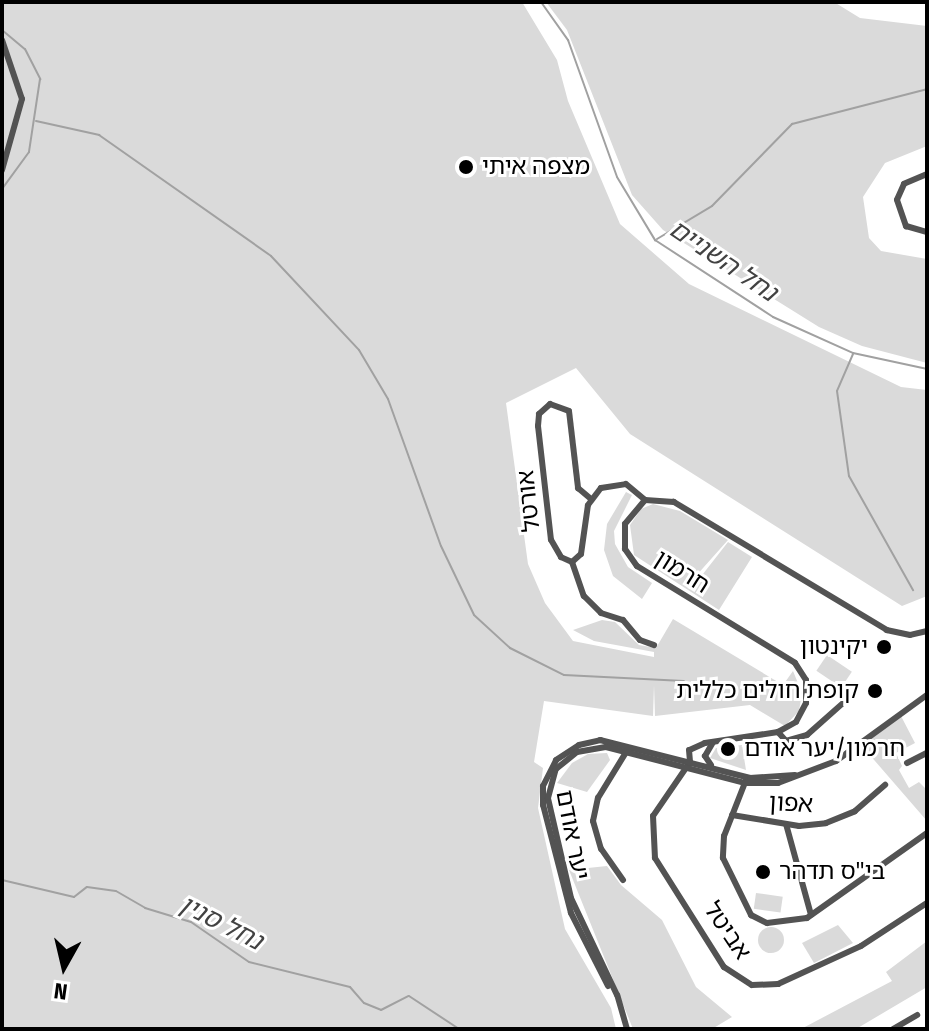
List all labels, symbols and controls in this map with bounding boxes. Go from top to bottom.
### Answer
place label: מצפה איתי [482,153,590,181]
marker: מצפה איתי [457,158,475,176]
water label: נחל השניים [663,213,783,309]
street label: אורטל [511,469,547,533]
street label: חרמון [649,544,715,600]
place label: יקינטון [800,633,868,661]
marker: יקינטון [875,638,893,656]
place label: קופת חולים כללית [676,677,859,705]
marker: קופת חולים כללית [866,682,884,700]
place label: חרמון/יער אודם [744,735,905,763]
marker: חרמון/יער אודם [719,740,737,758]
street label: יער אודם [549,788,595,882]
street label: אפון [768,788,814,820]
place label: בי"ס תדהר [779,858,885,886]
marker: בי"ס תדהר [754,863,772,881]
water label: נחל סנין [174,889,268,957]
street label: אביטל [697,897,757,965]
north arrow [24,927,104,1007]
text: N [52,977,69,1006]

